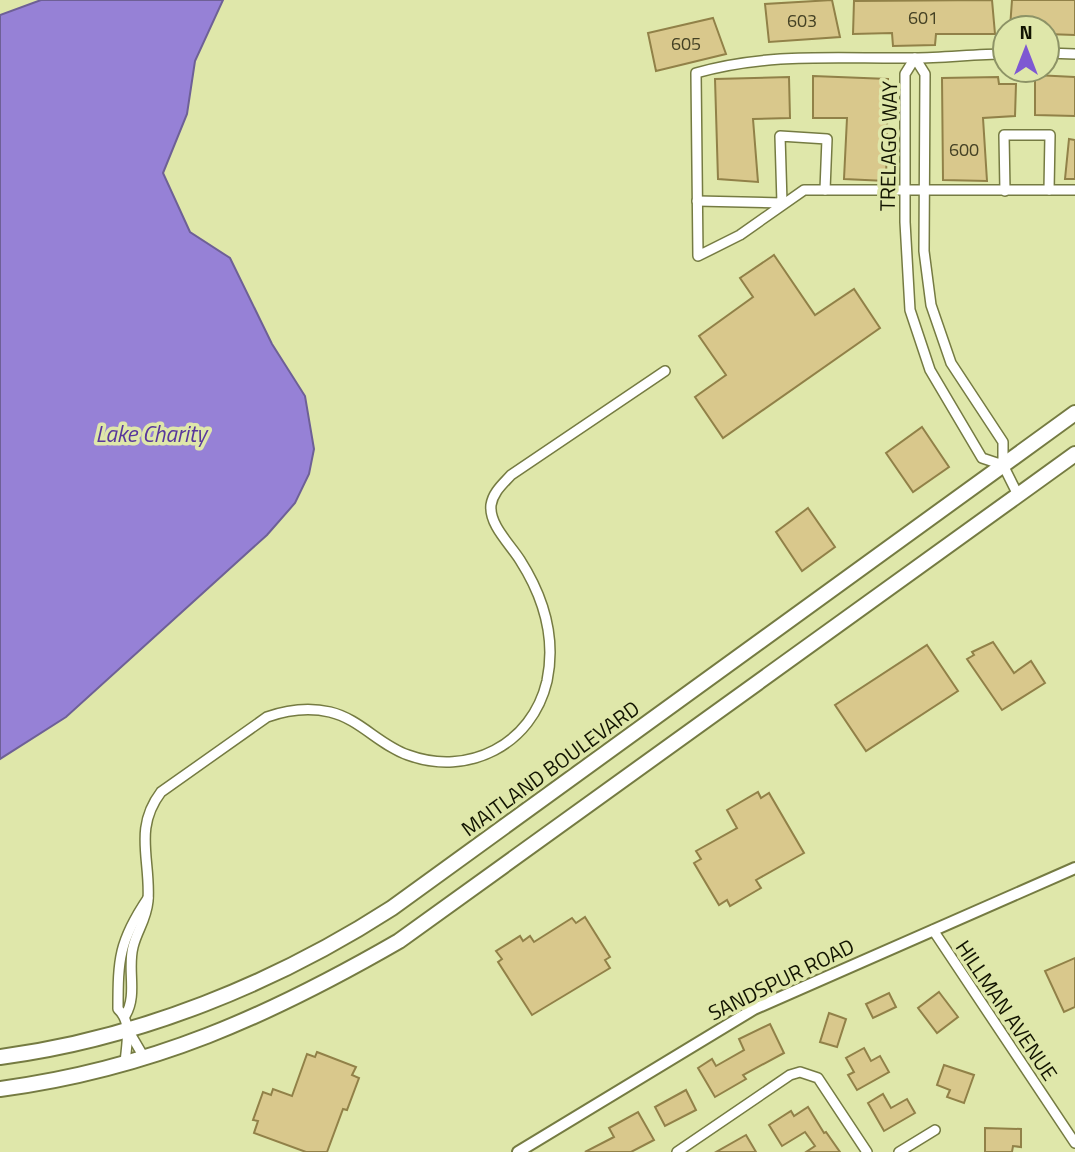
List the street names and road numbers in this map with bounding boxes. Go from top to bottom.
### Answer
street label: TRELAGO WAY [871,80,905,211]
street label: MAITLAND BOULEVARD [454,692,646,844]
street label: SANDSPUR ROAD [703,930,859,1028]
street label: HILLMAN AVENUE [948,933,1066,1087]

